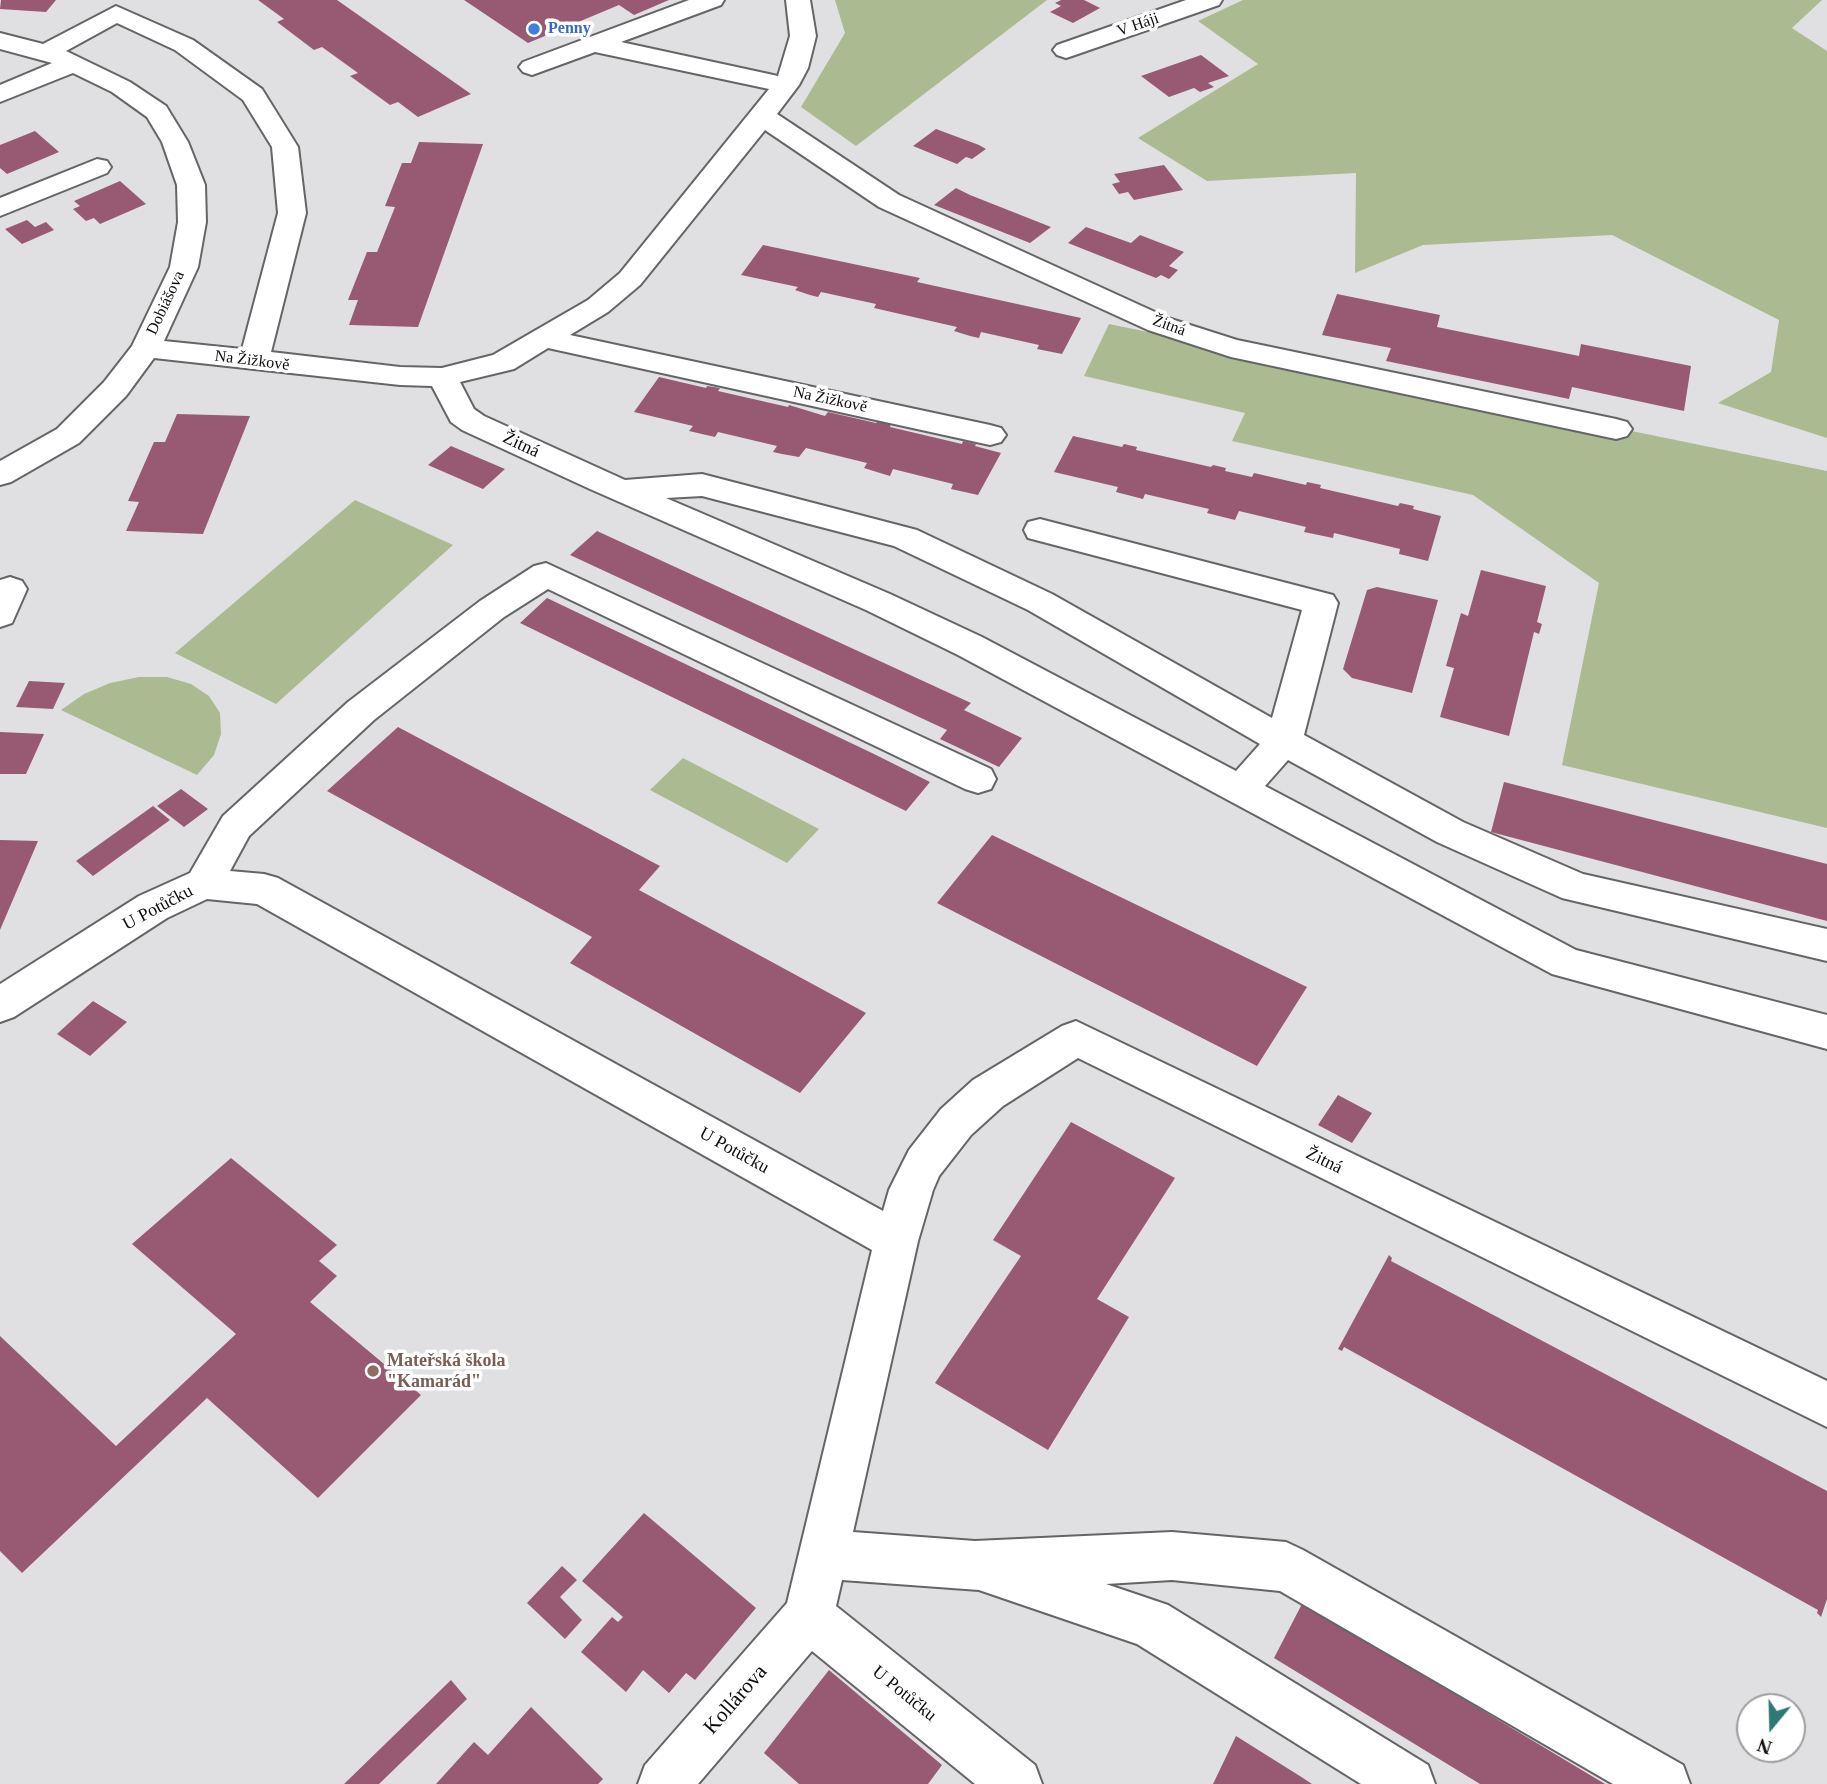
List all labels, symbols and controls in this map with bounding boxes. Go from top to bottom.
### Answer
street label: V Háji [1114,9,1162,41]
place label: Penny [548,19,591,39]
marker: Penny [526,21,542,37]
street label: Dobiášova [143,268,189,338]
street label: Žitná [1150,311,1188,341]
street label: Na Žižkově [214,347,290,375]
street label: Na Žižkově [791,383,869,417]
street label: Žitná [499,427,543,463]
street label: U Potůčku [119,881,197,935]
street label: U Potůčku [695,1123,773,1179]
street label: Žitná [1302,1143,1346,1179]
place label: Mateřská škola "Kamarád" [387,1350,505,1392]
marker: Mateřská škola "Kamarád" [365,1363,381,1379]
street label: Kollárova [699,1660,773,1740]
street label: U Potůčku [867,1662,941,1726]
north arrow [1736,1693,1806,1763]
text: N [1755,1734,1775,1759]

